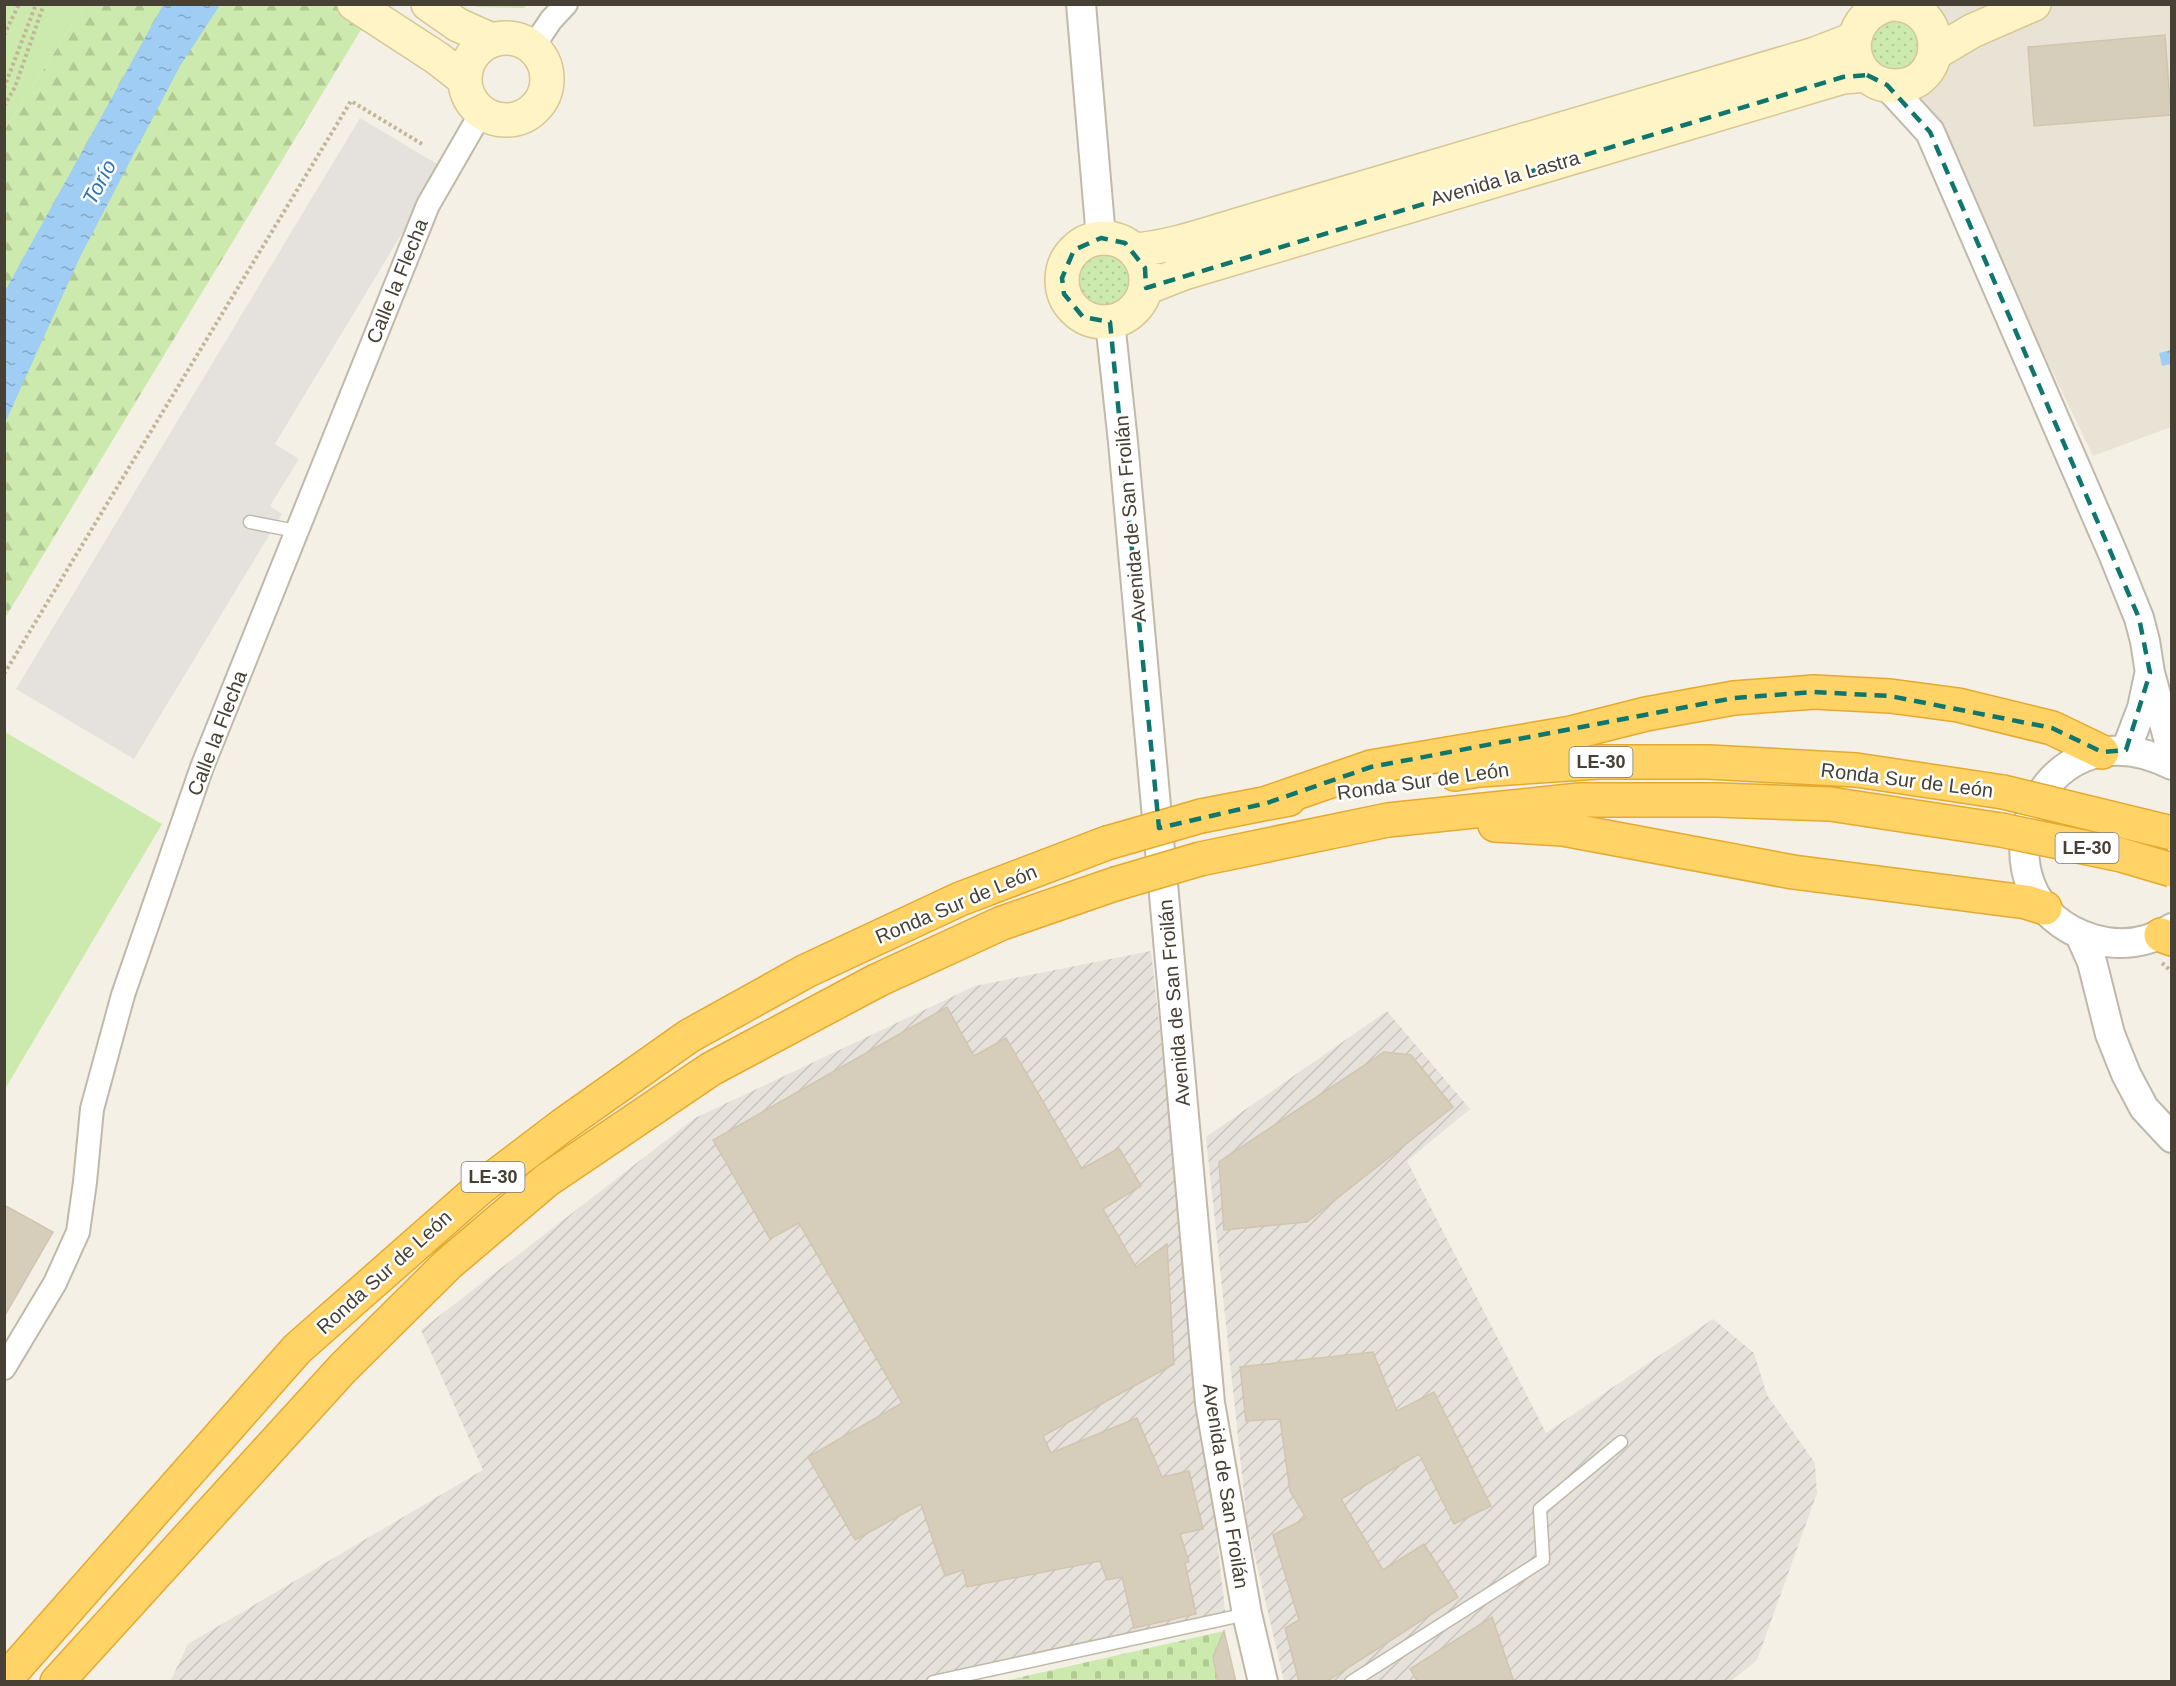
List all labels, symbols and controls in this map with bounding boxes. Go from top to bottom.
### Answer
street label: Avenida la Lastra [1428,146,1583,210]
water label: Torío [78,156,120,208]
street label: Calle la Flecha [362,215,432,346]
street label: Avenida de San Froilán [1110,415,1150,623]
street label: Calle la Flecha [183,666,251,799]
road number: LE-30 [1570,747,1632,777]
street label: Ronda Sur de León [1336,758,1510,804]
street label: Ronda Sur de León [1820,759,1994,801]
road number: LE-30 [2056,833,2118,863]
street label: Ronda Sur de León [872,860,1040,948]
street label: Avenida de San Froilán [1154,899,1194,1107]
road number: LE-30 [462,1162,524,1192]
street label: Ronda Sur de León [312,1206,456,1338]
street label: Avenida de San Froilán [1199,1382,1253,1590]

